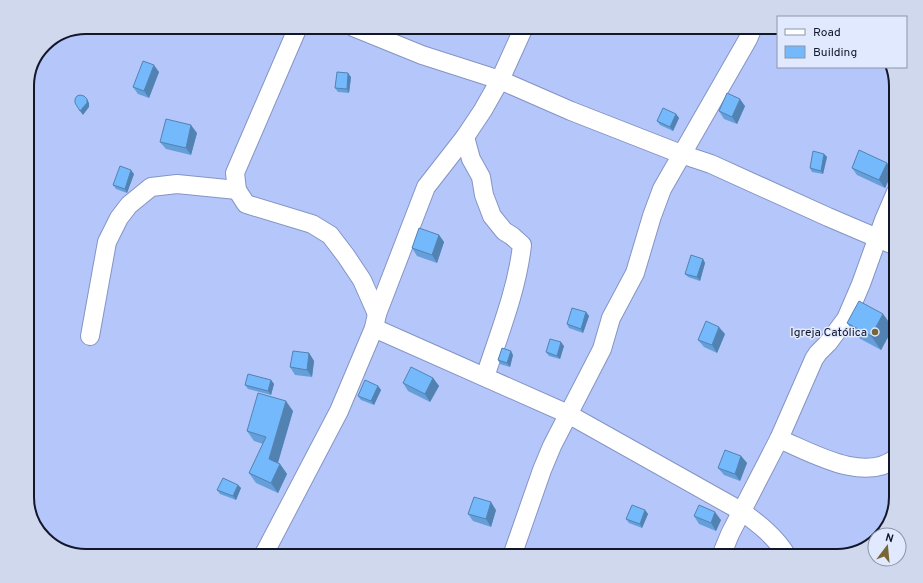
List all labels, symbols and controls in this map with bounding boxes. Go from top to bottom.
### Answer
legend [777,16,907,68]
text: Road [813,25,841,41]
text: Building [813,45,857,61]
place label: Igreja Católica [790,325,867,341]
marker: Igreja Católica [870,327,880,337]
north arrow [867,527,907,567]
text: N [884,531,895,546]

